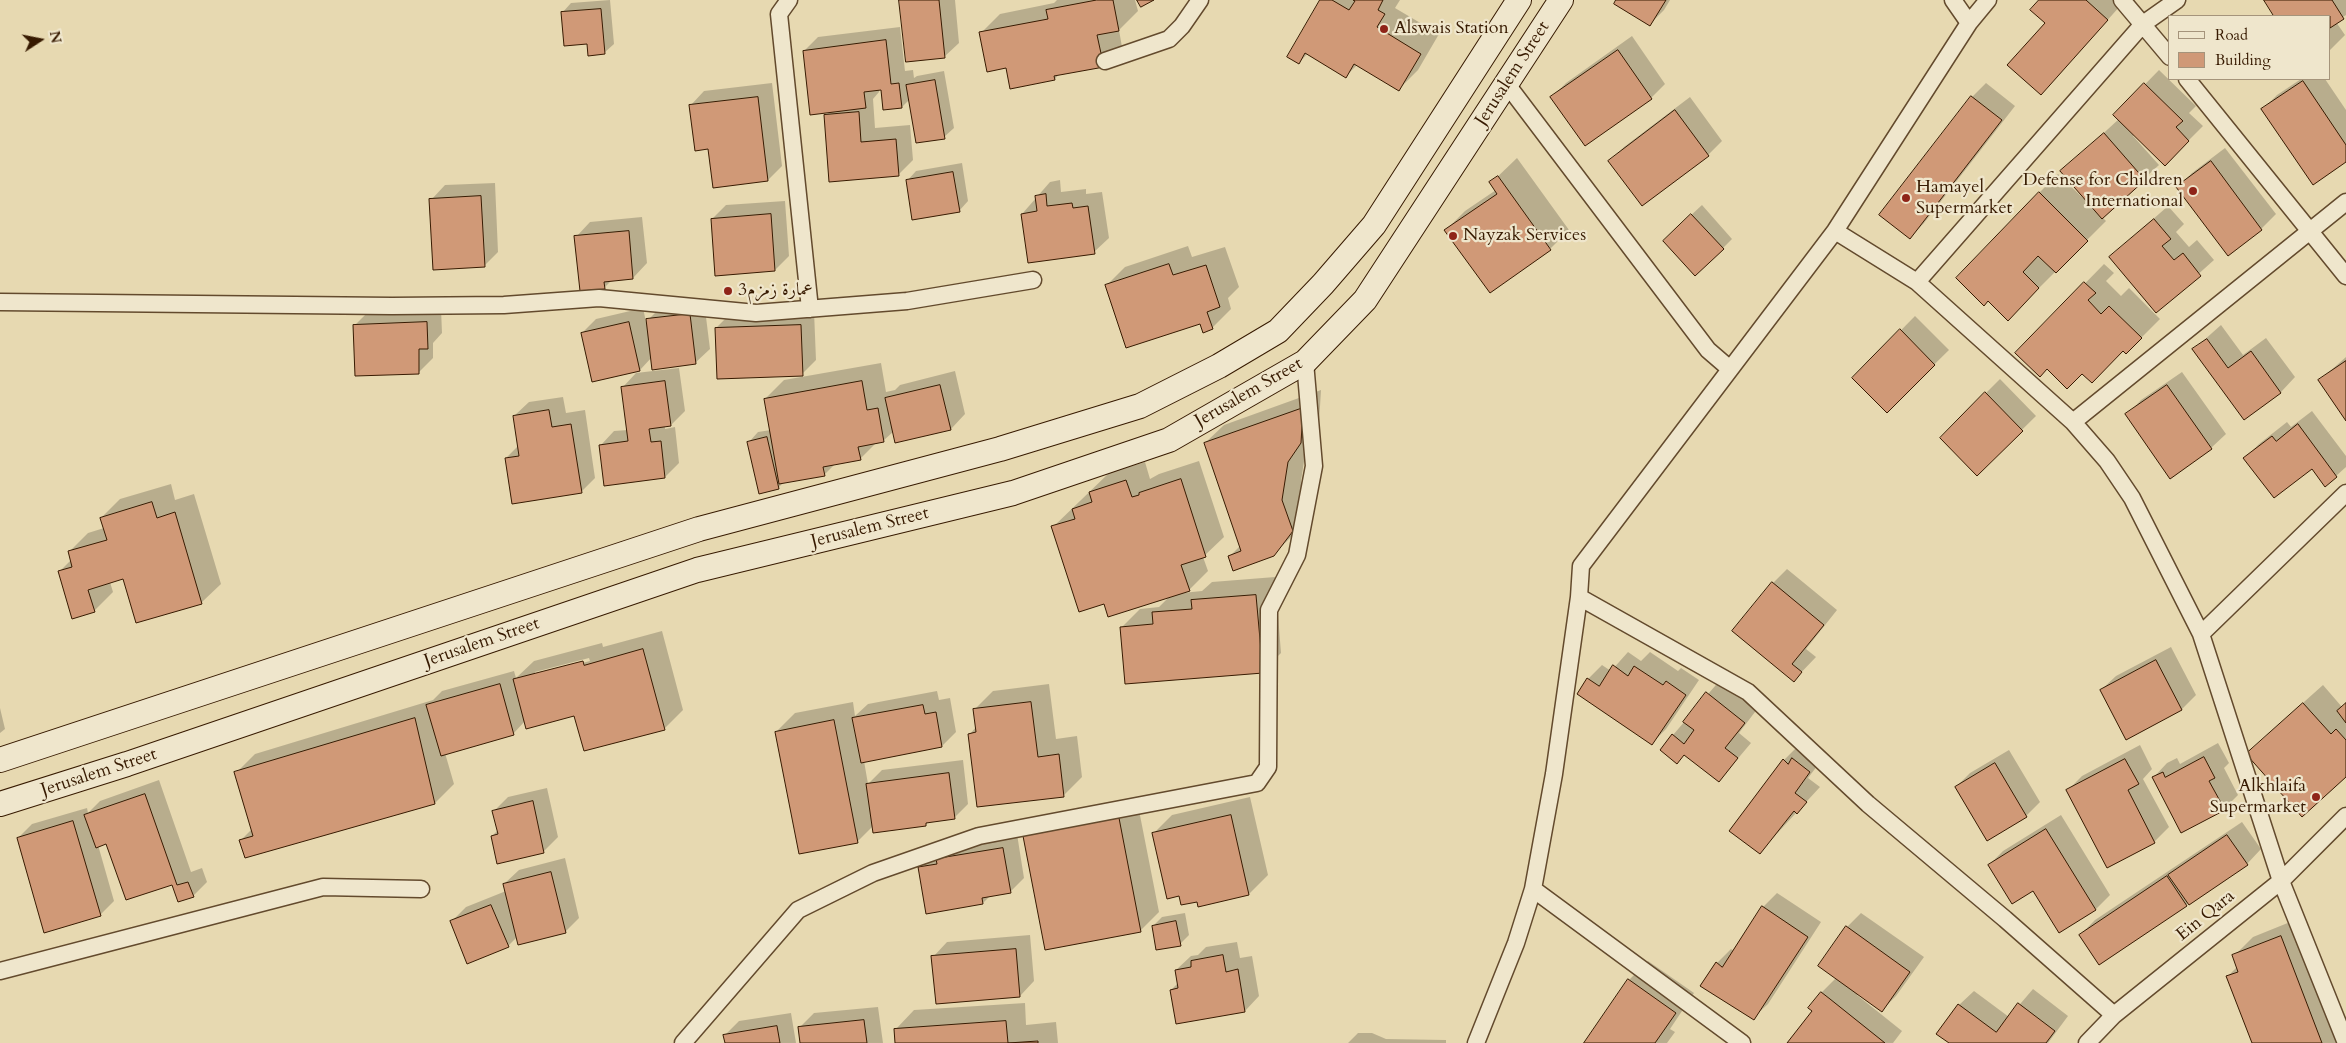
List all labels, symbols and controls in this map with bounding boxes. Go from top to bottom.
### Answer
north arrow [15,15,65,65]
legend [2168,15,2331,80]
place label: Alswais Station [1394,18,1509,40]
street label: Jerusalem Street [1471,18,1555,130]
marker: Alswais Station [1378,23,1390,35]
text: Road [2215,25,2248,45]
text: N [45,29,66,45]
text: Building [2215,50,2271,70]
place label: Defense for Children International [2023,170,2183,212]
place label: Hamayel Supermarket [1916,177,2012,220]
marker: Defense for Children International [2187,185,2199,197]
marker: Hamayel Supermarket [1900,192,1912,204]
place label: Nayzak Services [1463,225,1586,247]
marker: Nayzak Services [1447,230,1459,242]
place label: عمارة زمزم3 [738,280,813,302]
marker: عمارة زمزم3 [722,285,734,297]
street label: Jerusalem Street [1191,353,1307,433]
street label: Jerusalem Street [809,503,931,553]
street label: Jerusalem Street [421,613,543,673]
street label: Jerusalem Street [38,744,160,802]
place label: Alkhlaifa Supermarket [2210,776,2306,819]
marker: Alkhlaifa Supermarket [2310,791,2322,803]
street label: Ein Qara [2172,886,2240,946]

